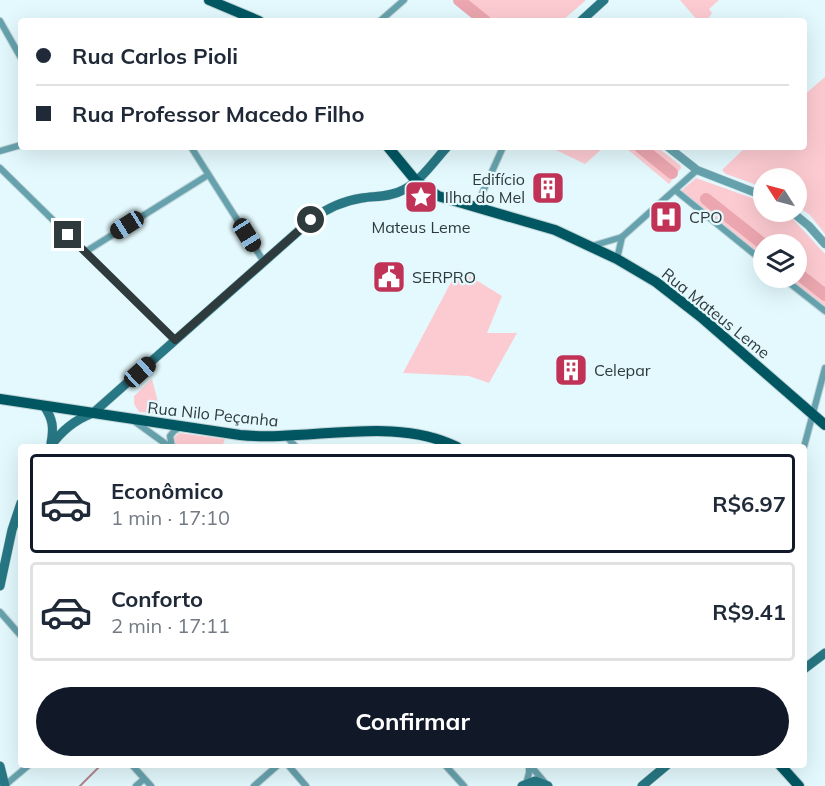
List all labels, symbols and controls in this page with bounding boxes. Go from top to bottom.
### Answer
text: Rua Carlos Pioli [72,42,238,70]
text: Rua Professor Macedo Filho [72,100,364,128]
north arrow [753,168,807,222]
map controls [753,168,807,288]
place label: Edifício Ilha do Mel [445,169,525,207]
building icon: Edifício Ilha do Mel [530,170,566,206]
place icon: Mateus Leme [403,179,439,215]
hospital icon: CPO [648,199,684,235]
route start [297,206,324,233]
place label: CPO [689,207,723,227]
car [107,208,147,242]
car [230,215,264,255]
place label: Mateus Leme [372,217,471,237]
route end [54,221,81,248]
button: layers [753,234,807,288]
public building icon: SERPRO [371,259,407,295]
street label: Rua Mateus Leme [658,263,774,363]
place label: SERPRO [412,267,476,287]
building icon: Celepar [553,352,589,388]
car [121,353,159,391]
place label: Celepar [594,360,651,380]
street label: Rua Nilo Peçanha [147,397,279,431]
icon: car [39,477,93,531]
text: Econômico [111,477,224,505]
text: R$6.97 [712,490,786,518]
text: 1 min · 17:10 [111,505,230,530]
icon: car [39,585,93,639]
text: Conforto [111,585,203,613]
text: R$9.41 [712,598,786,626]
text: 2 min · 17:11 [111,613,230,638]
button: Confirmar [36,687,789,756]

